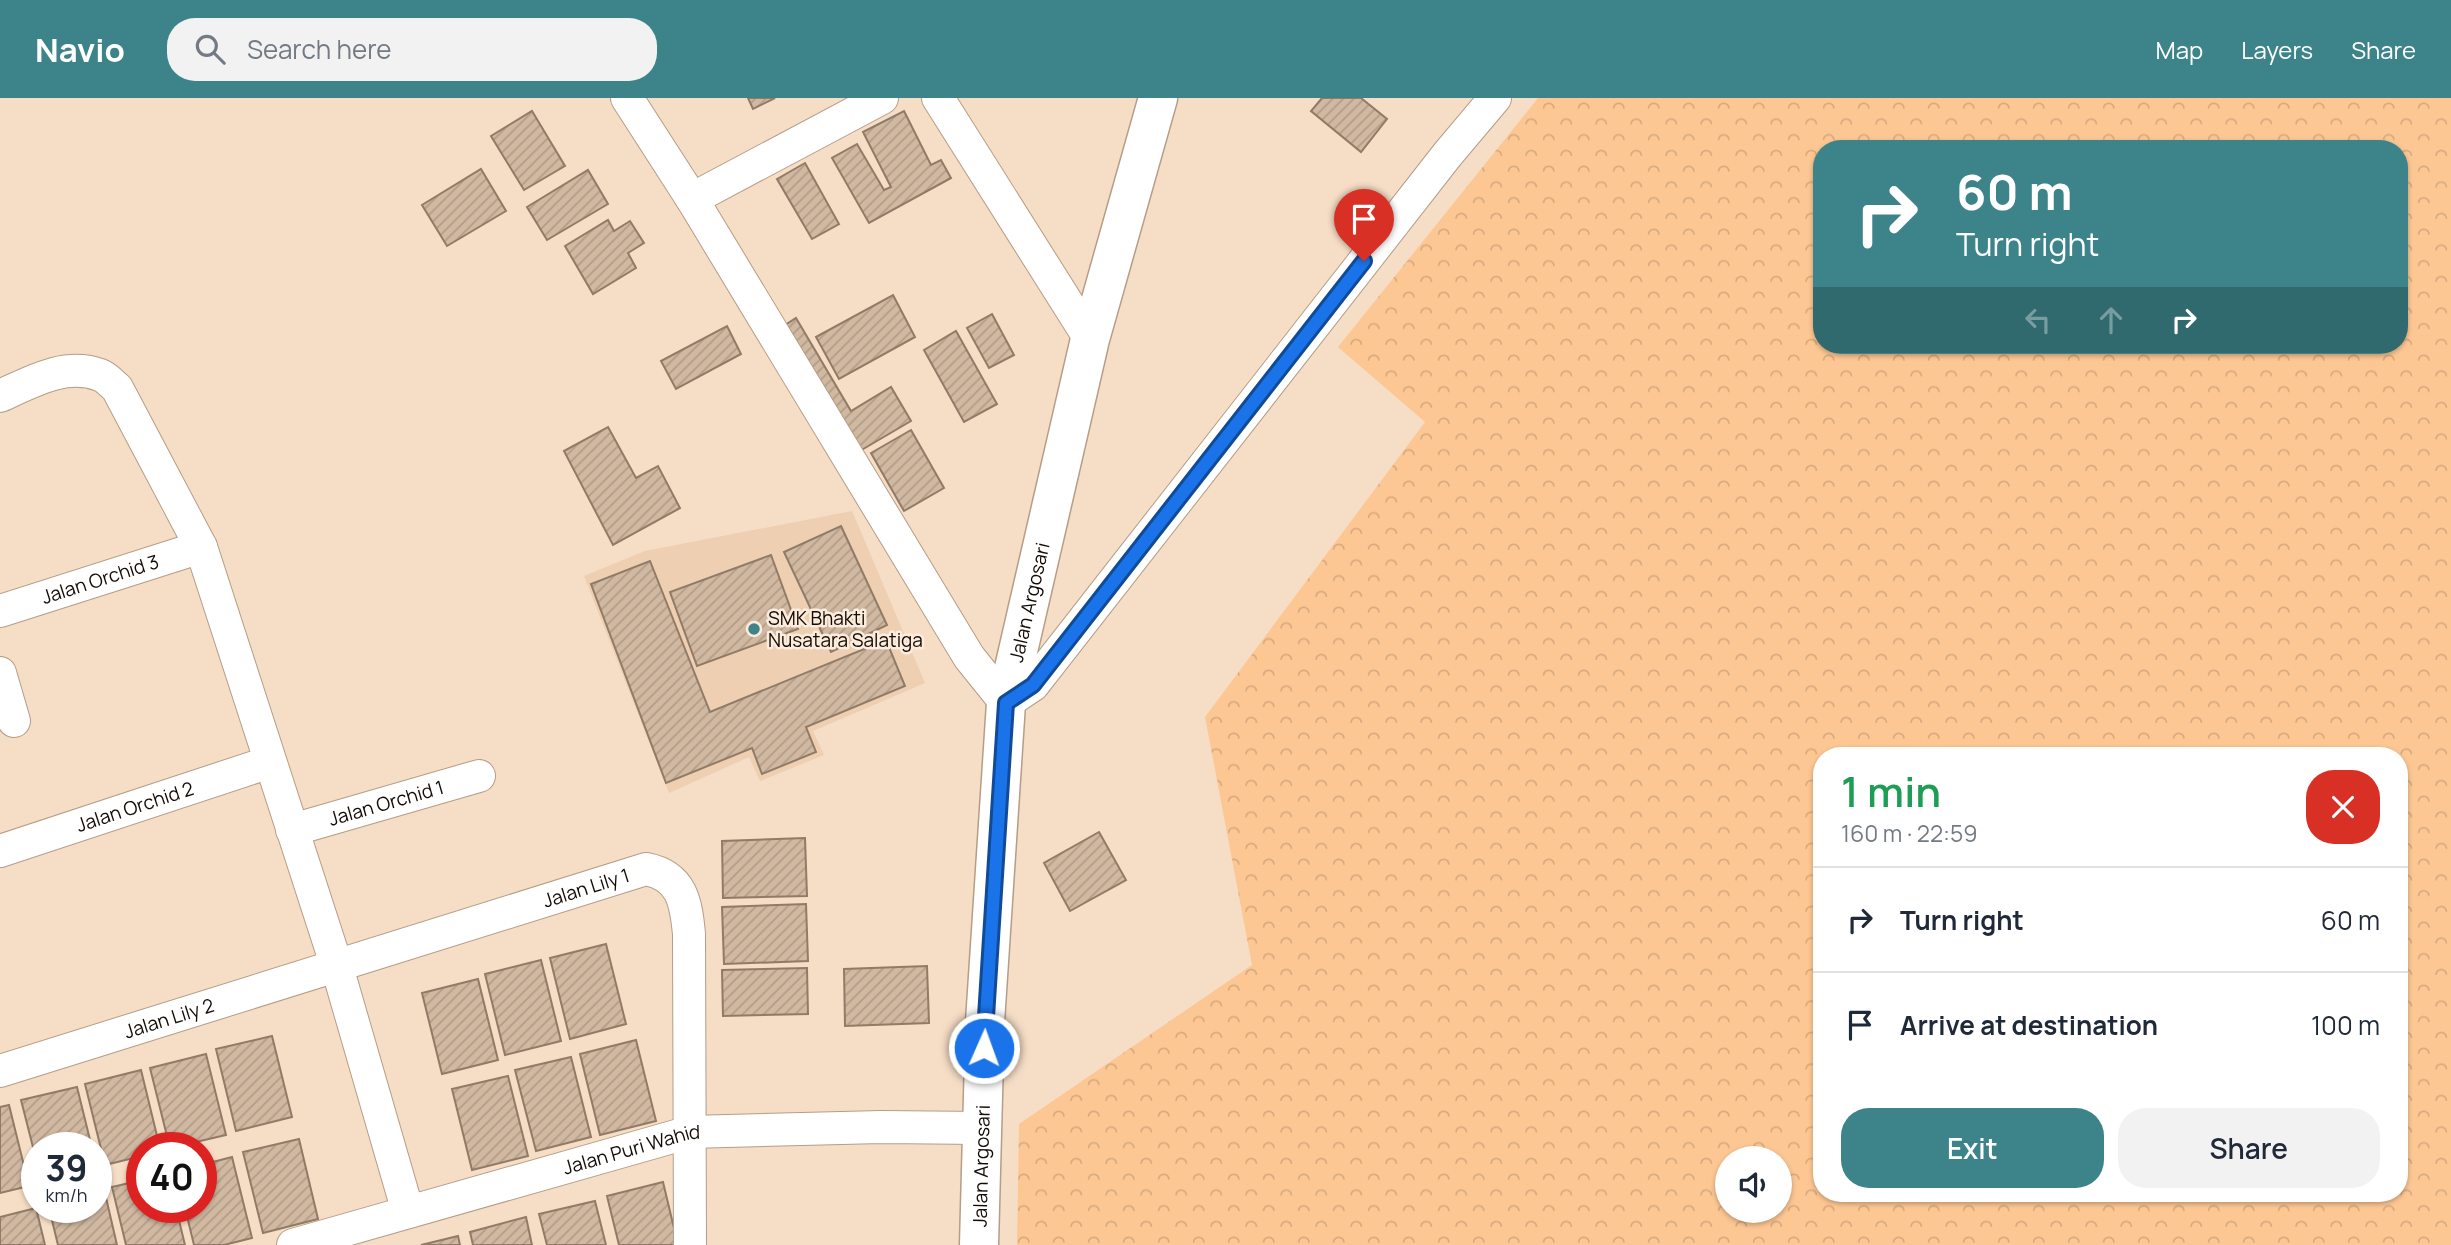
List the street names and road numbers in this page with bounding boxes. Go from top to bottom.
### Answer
street label: Jalan Argosari [1003,540,1056,665]
street label: Jalan Orchid 3 [38,548,162,610]
street label: Jalan Orchid 1 [326,774,447,832]
street label: Jalan Orchid 2 [73,775,197,838]
street label: Jalan Lily 1 [540,862,633,913]
street label: Jalan Lily 2 [121,992,217,1044]
street label: Jalan Argosari [966,1105,996,1227]
street label: Jalan Puri Wahid [560,1119,700,1181]

